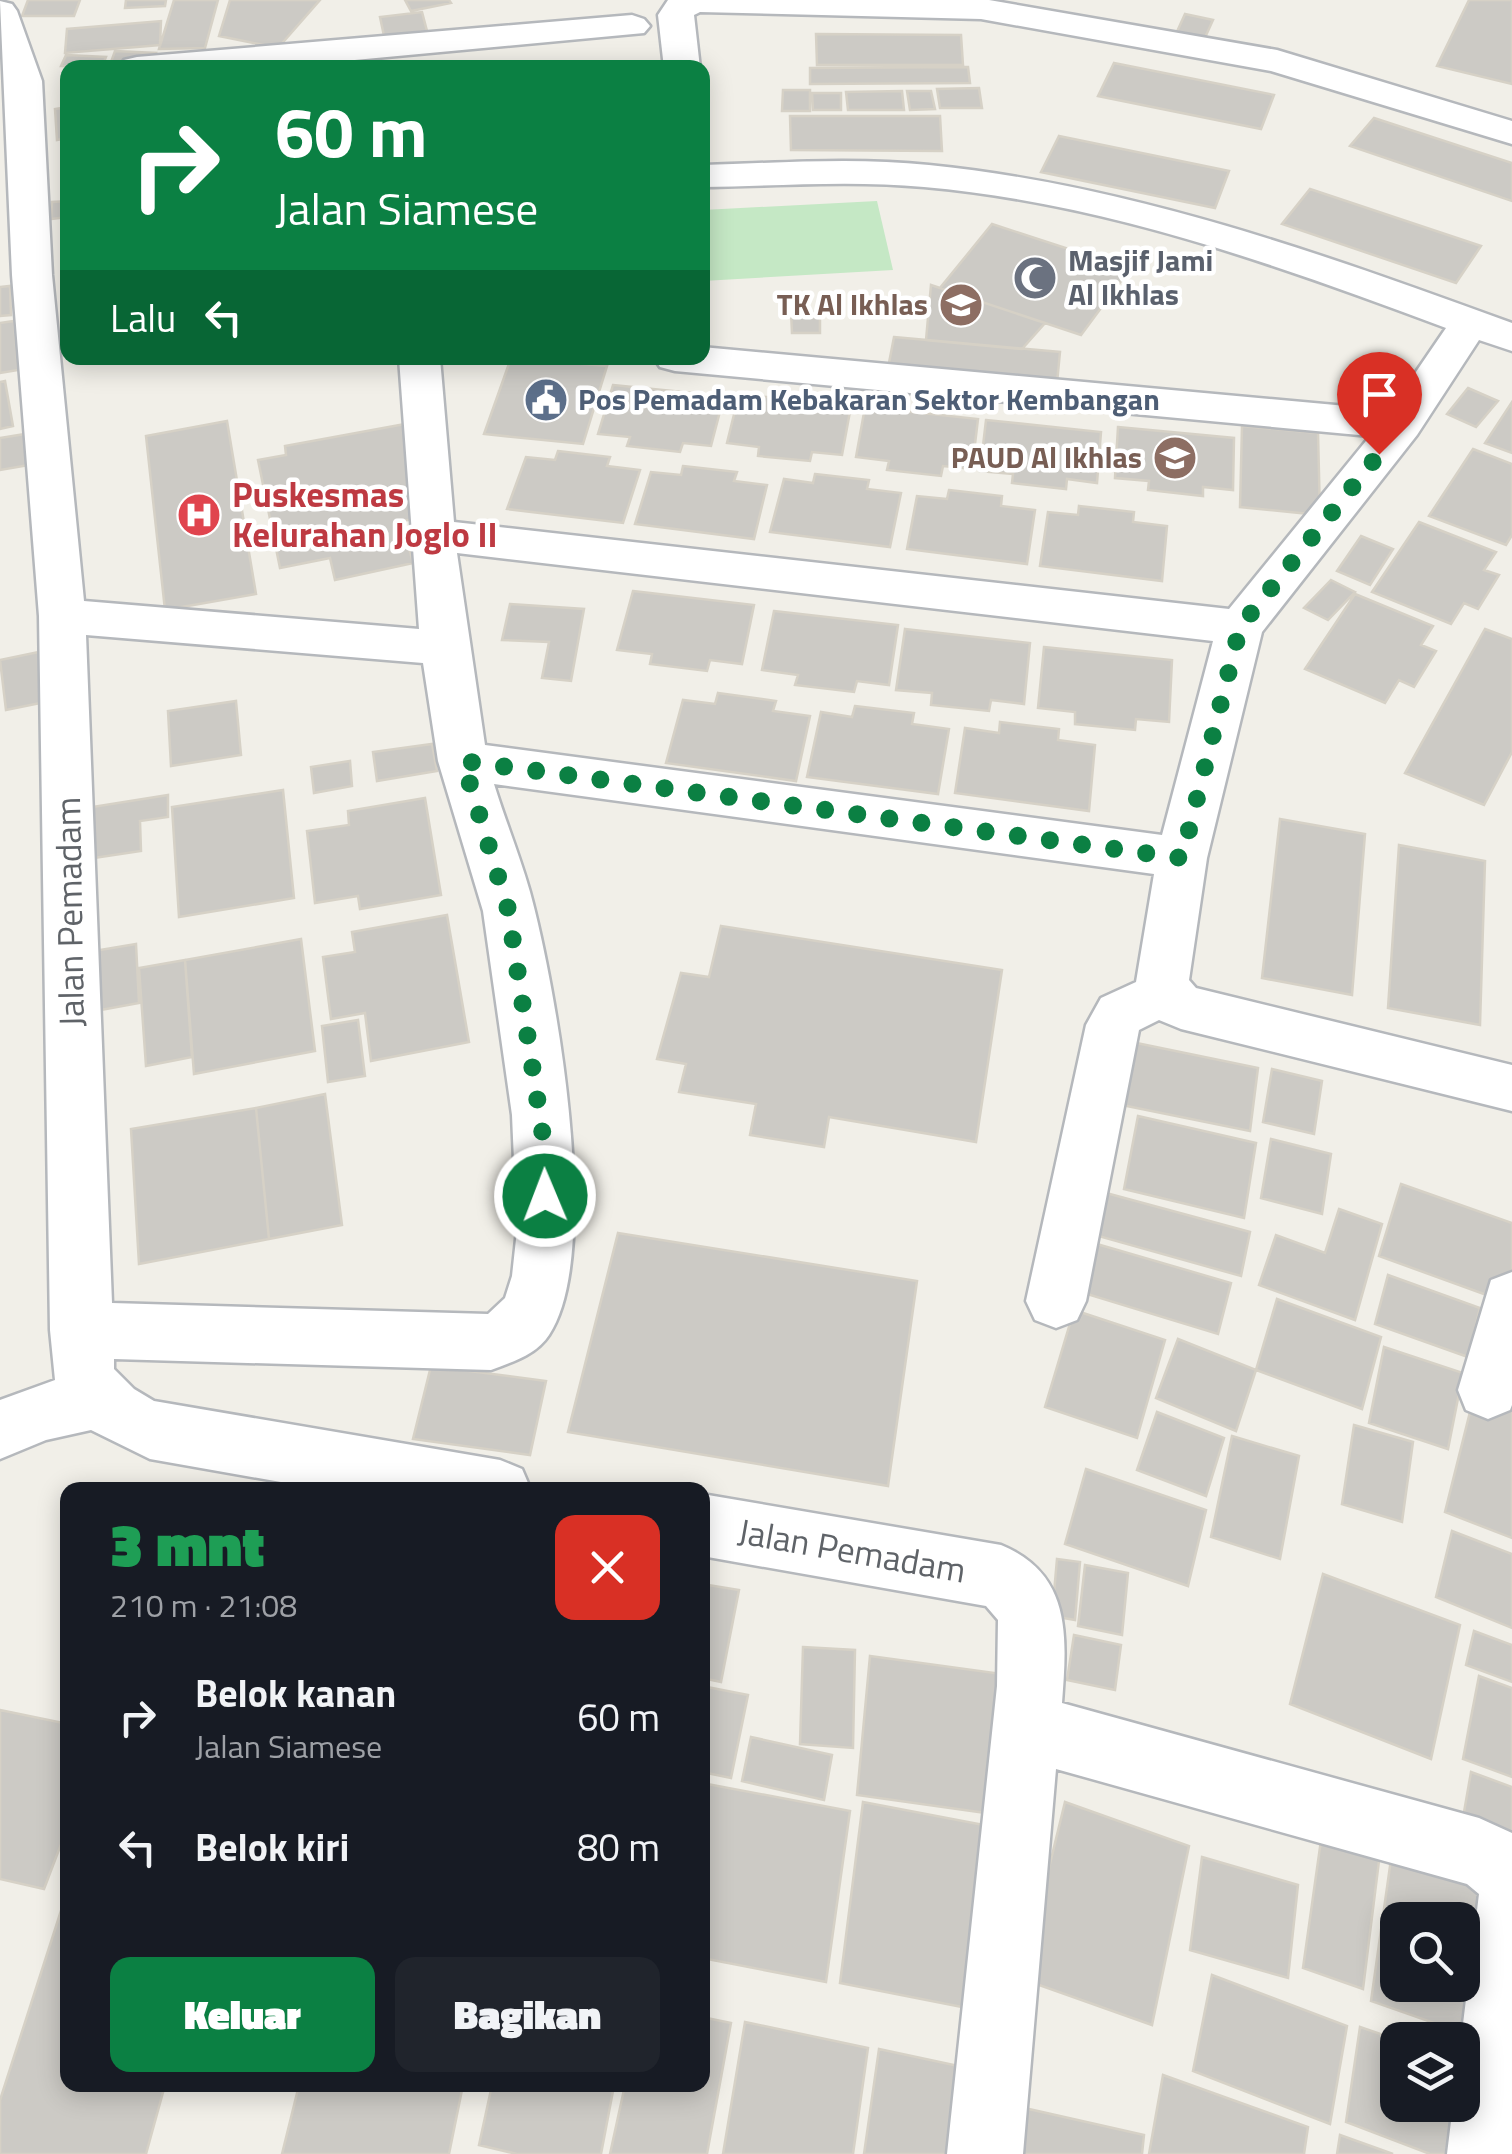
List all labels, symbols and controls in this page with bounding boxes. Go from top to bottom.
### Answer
text: 60 m [275,78,428,184]
icon: right [110,100,240,230]
text: Jalan Siamese [275,174,538,242]
place label: Masjif Jami Al Ikhlas [1068,237,1213,317]
mosque icon: Masjif Jami Al Ikhlas [1012,255,1058,301]
place label: TK Al Ikhlas [777,281,928,327]
school or university icon: TK Al Ikhlas [938,282,984,328]
text: Lalu [110,289,176,347]
icon: left [196,290,251,345]
pin [1337,352,1422,455]
icon: arrive [1352,367,1407,422]
place label: Pos Pemadam Kebakaran Sektor Kembangan [578,376,1160,422]
public building icon: Pos Pemadam Kebakaran Sektor Kembangan [523,377,569,423]
place label: PAUD Al Ikhlas [951,434,1142,480]
school or university icon: PAUD Al Ikhlas [1152,435,1198,481]
place label: Puskesmas Kelurahan Joglo II [232,467,498,561]
hospital icon: Puskesmas Kelurahan Joglo II [176,492,222,538]
street label: Jalan Pemadam [40,796,98,1028]
position arrow [493,1144,597,1248]
text: 3 mnt [110,1498,265,1589]
street label: Jalan Pemadam [734,1503,970,1597]
button: close [555,1515,660,1620]
text: 210 m · 21:08 [110,1581,297,1629]
text: Belok kanan [195,1664,396,1722]
text: 60 m [577,1688,660,1746]
icon: right [110,1690,165,1745]
text: Jalan Siamese [195,1722,382,1770]
text: Belok kiri [195,1818,349,1876]
text: 80 m [577,1818,660,1876]
icon: left [110,1820,165,1875]
map controls [1380,1902,1480,2122]
button: search [1380,1902,1480,2002]
button: Keluar [110,1957,375,2072]
button: Bagikan [395,1957,660,2072]
button: layers [1380,2022,1480,2122]

